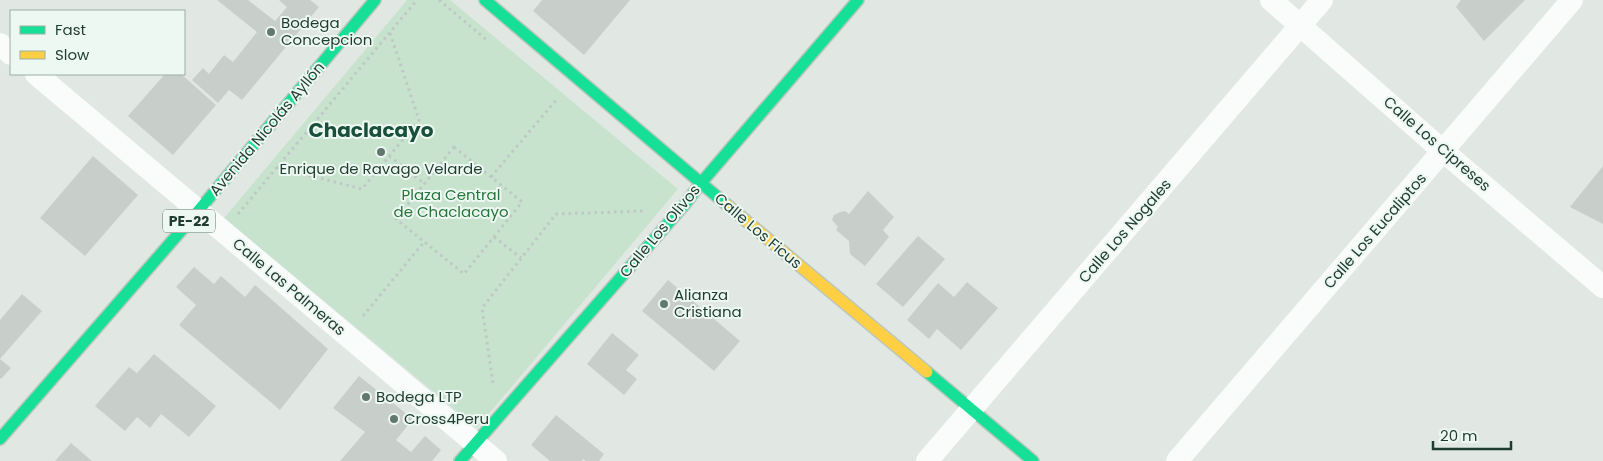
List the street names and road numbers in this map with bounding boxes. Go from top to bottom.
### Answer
street label: Avenida Nicolás Ayllón [204,57,329,200]
street label: Calle Los Cipreses [1379,91,1496,196]
street label: Calle Los Eucaliptos [1318,168,1431,293]
street label: Calle Los Nogales [1074,174,1176,287]
street label: Calle Los Olivos [615,180,705,282]
street label: Calle Los Ficus [710,188,807,274]
road number: PE-22 [163,210,215,232]
street label: Calle Las Palmeras [228,233,350,340]

